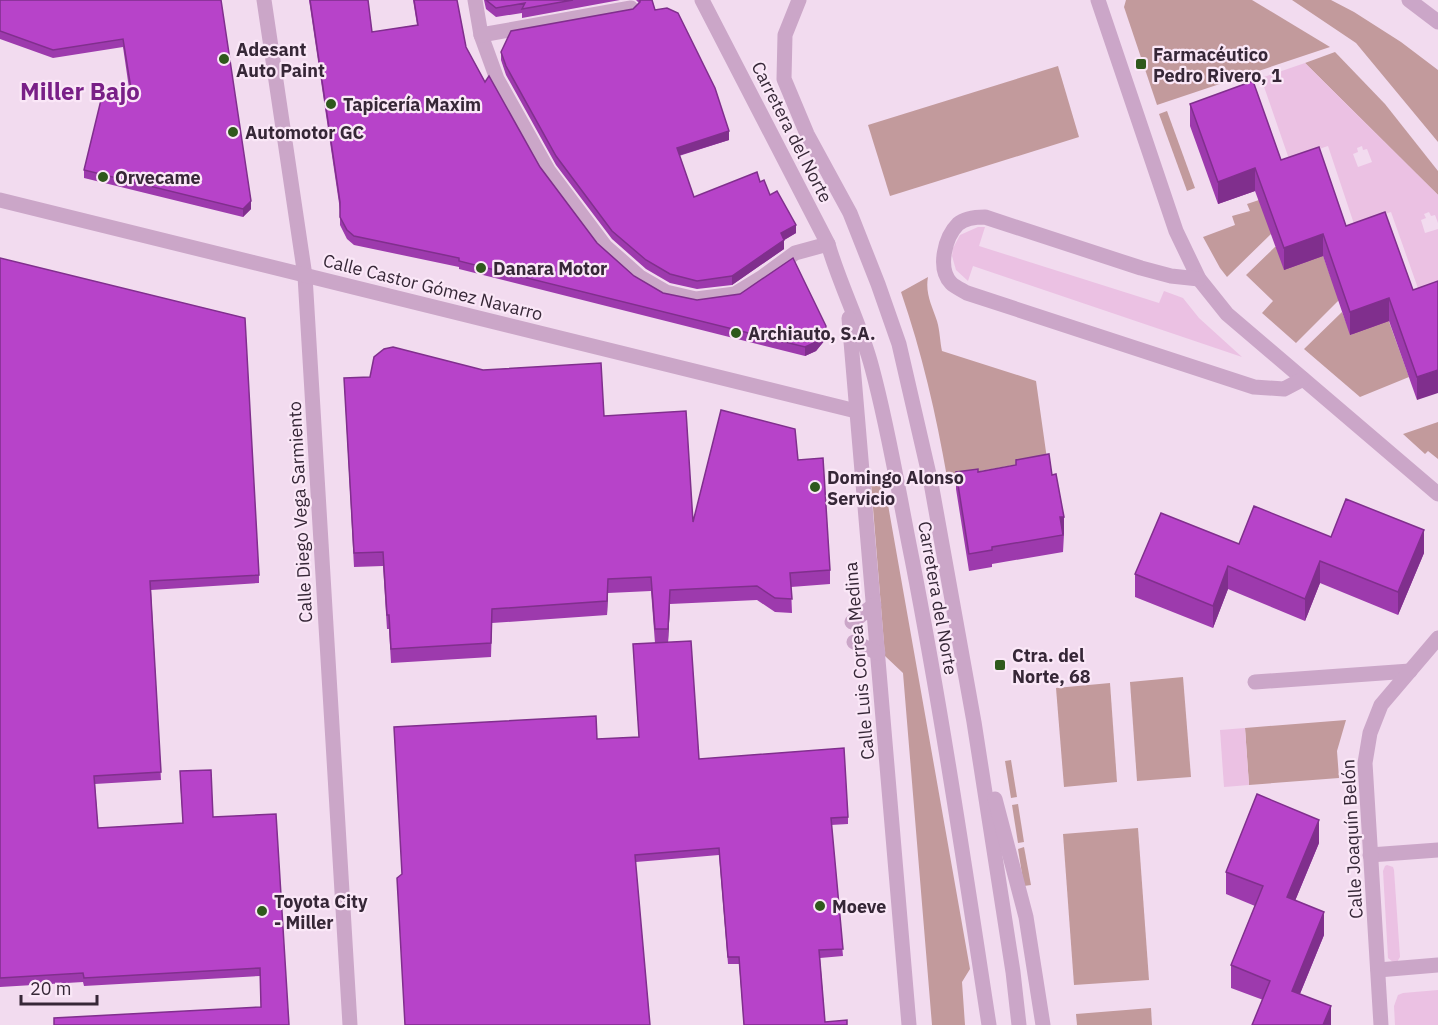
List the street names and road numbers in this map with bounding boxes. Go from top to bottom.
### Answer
street label: Carretera del Norte [746,58,838,207]
street label: Calle Castor Gómez Navarro [321,249,545,325]
street label: Calle Diego Vega Sarmiento [283,401,317,623]
street label: Carretera del Norte [913,519,963,677]
street label: Calle Luis Correa Medina [839,561,879,761]
street label: Calle Joaquín Belón [1336,759,1368,919]

